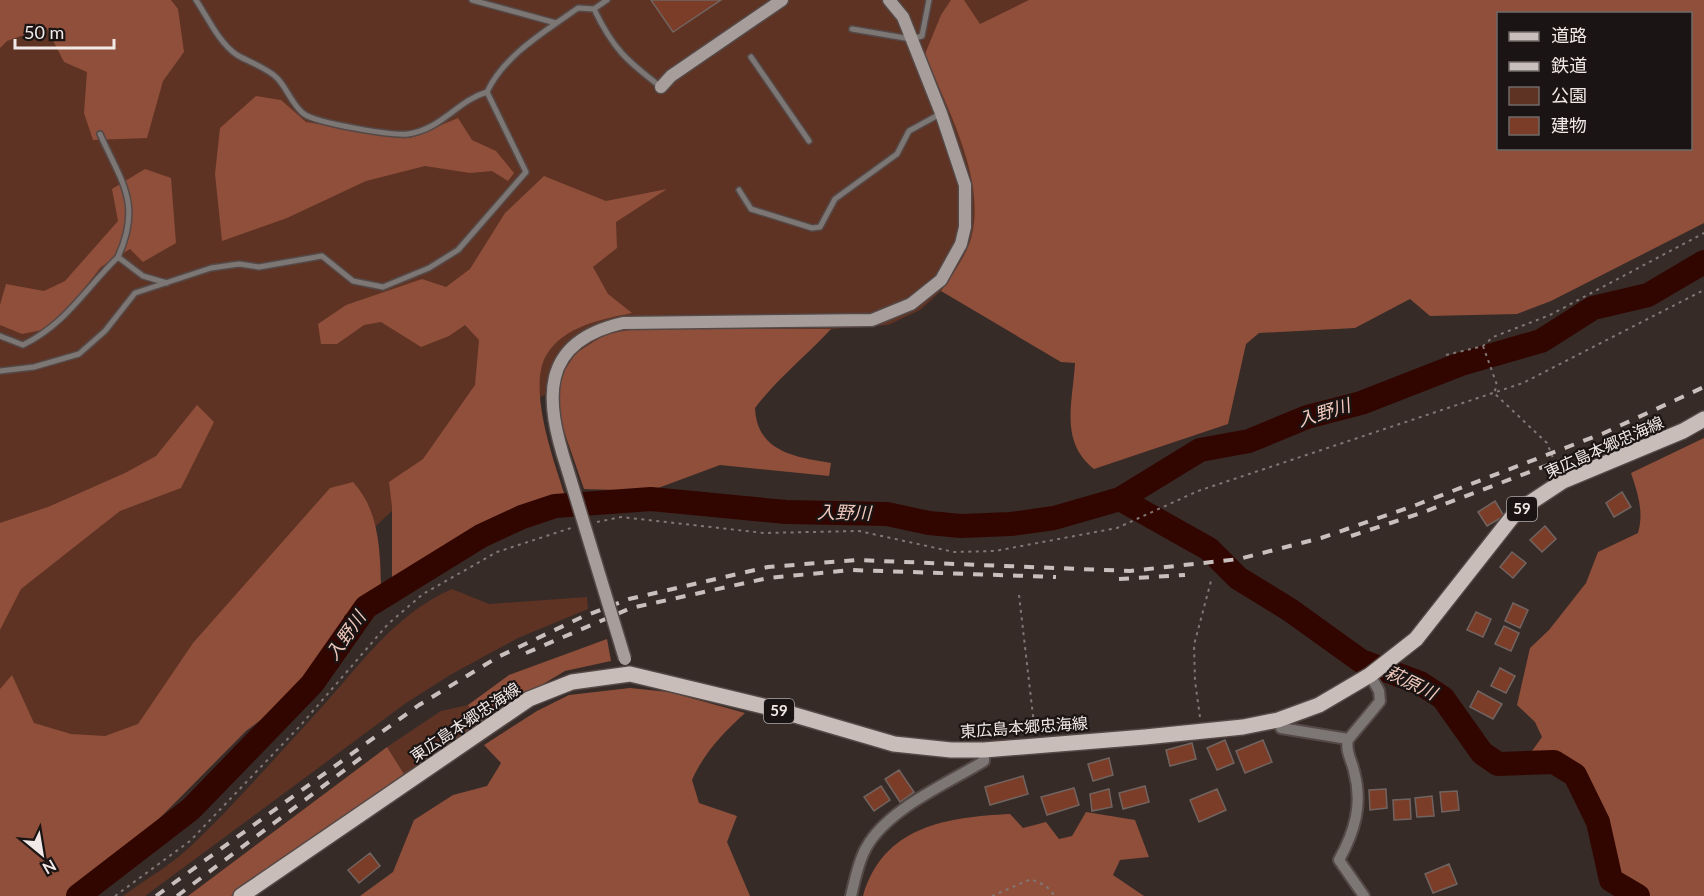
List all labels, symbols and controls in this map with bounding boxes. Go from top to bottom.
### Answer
scale bar [15,12,114,50]
legend [1497,12,1692,150]
text: 50 m [24,21,64,43]
text: 道路 [1551,24,1587,46]
text: 鉄道 [1551,54,1587,76]
text: 公園 [1551,84,1587,106]
text: 建物 [1551,114,1587,136]
water label: 入野川 [1295,393,1355,430]
street label: 東広島本郷忠海線 [1541,412,1666,481]
road number: 59 [1507,497,1537,521]
water label: 入野川 [817,501,873,524]
water label: 入野川 [321,605,371,664]
water label: 萩原川 [1382,660,1442,705]
street label: 東広島本郷忠海線 [406,678,523,765]
road number: 59 [764,699,794,723]
street label: 東広島本郷忠海線 [959,713,1088,740]
north arrow [12,824,72,884]
text: N [40,856,60,879]

